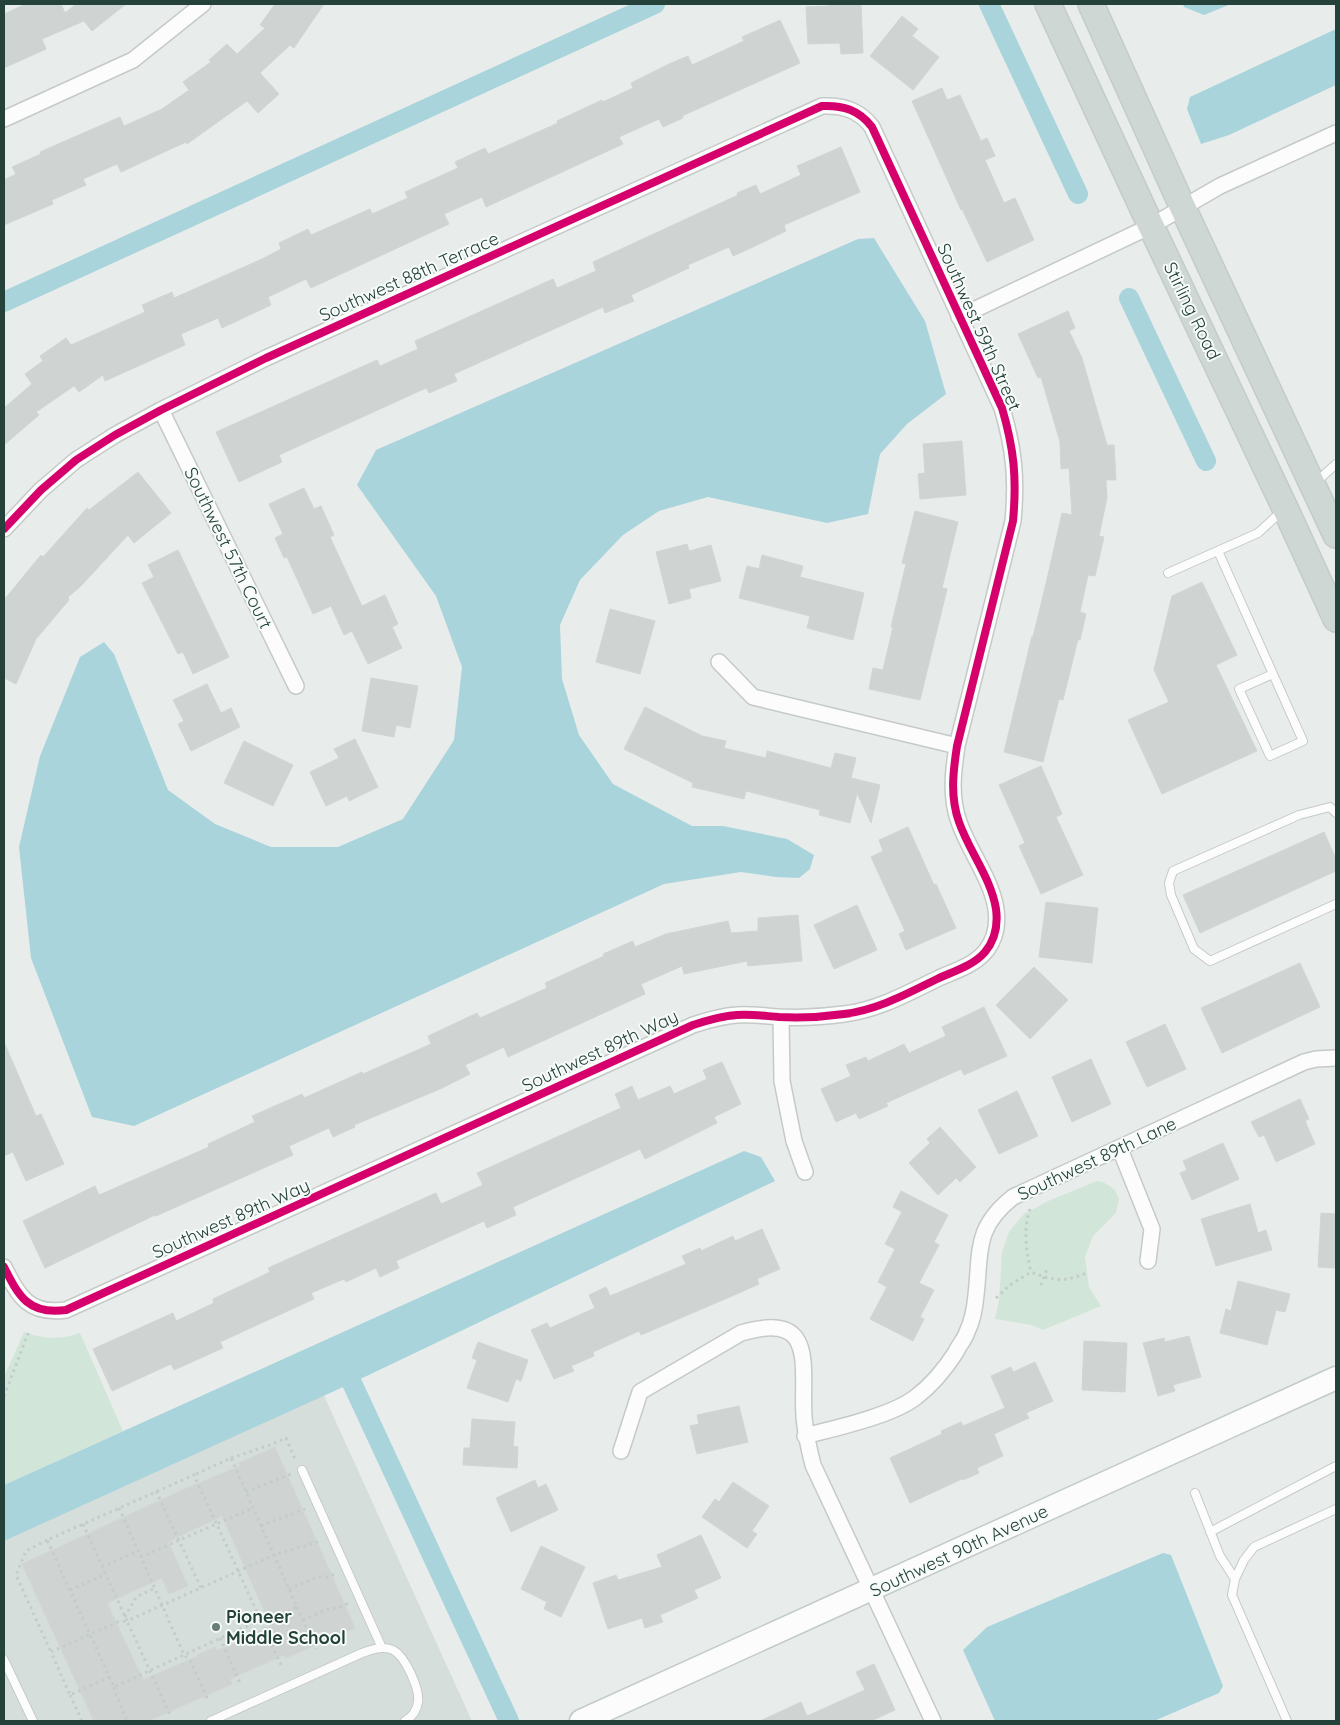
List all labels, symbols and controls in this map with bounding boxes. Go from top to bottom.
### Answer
street label: Southwest 88th Terrace [315,227,502,327]
street label: Southwest 59th Street [932,239,1027,414]
street label: Stirling Road [1159,258,1226,364]
street label: Southwest 57th Court [179,463,278,632]
street label: Southwest 89th Way [518,1004,682,1097]
street label: Southwest 89th Lane [1014,1112,1180,1205]
street label: Southwest 89th Way [148,1173,313,1264]
street label: Southwest 90th Avenue [866,1499,1052,1602]
place label: Pioneer Middle School [226,1605,346,1649]
marker: Pioneer Middle School [210,1621,222,1633]

